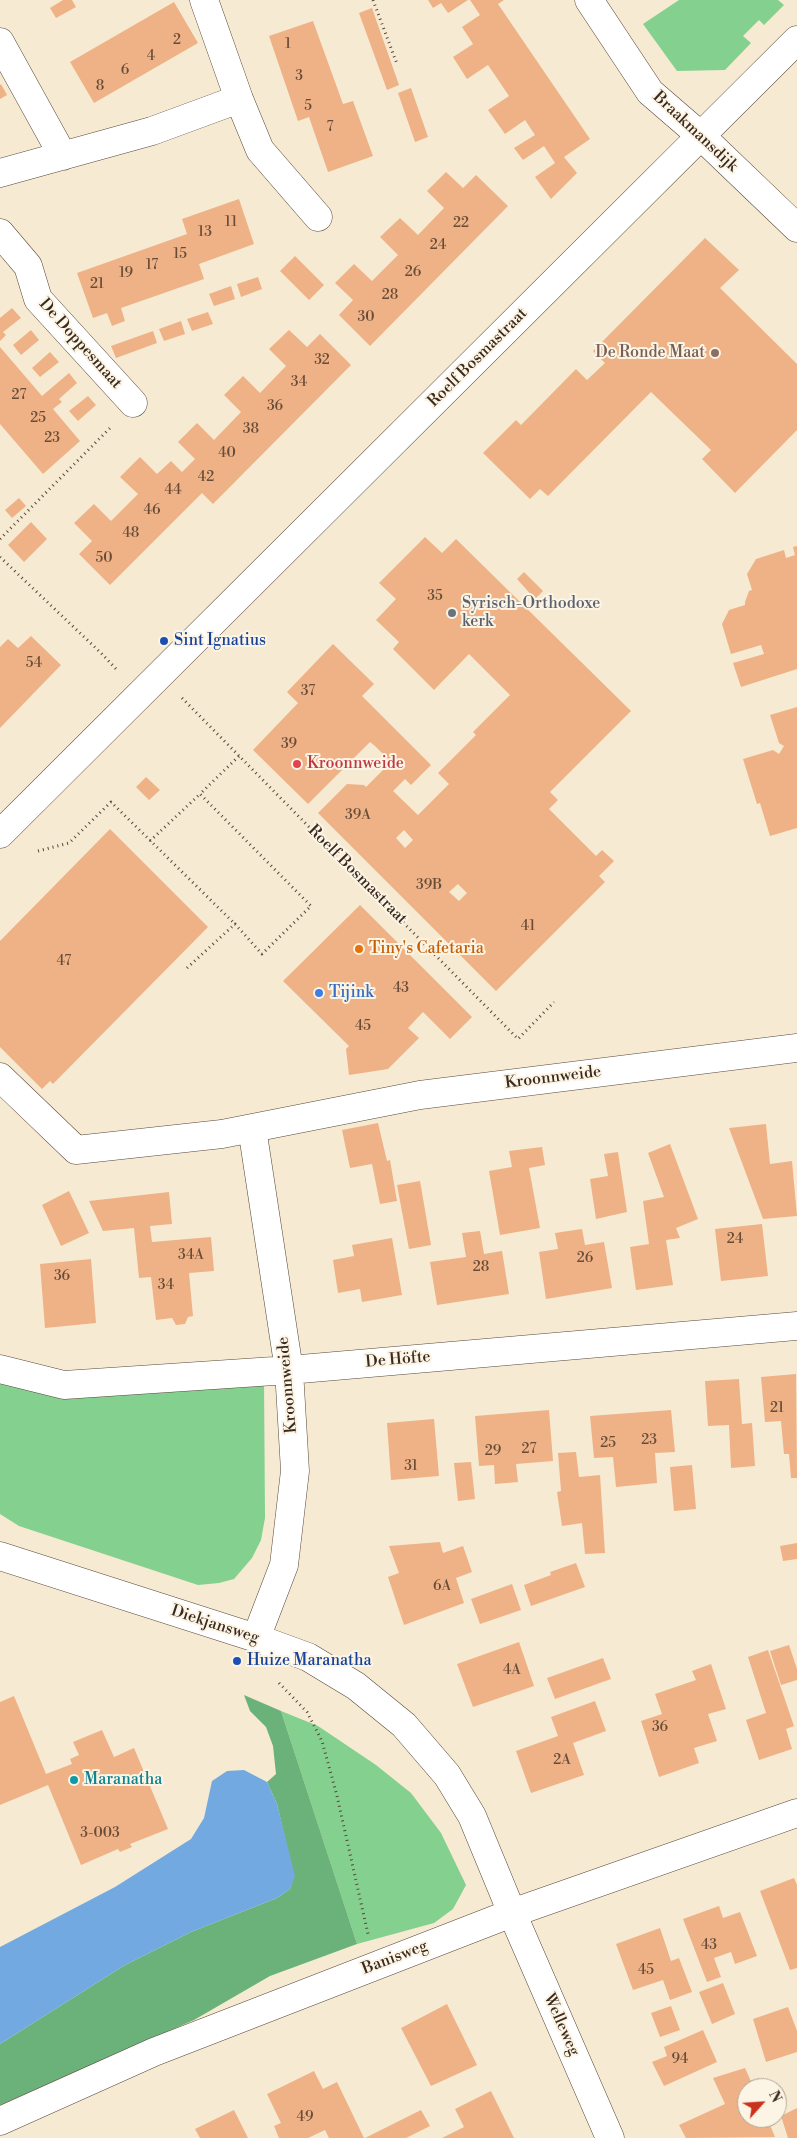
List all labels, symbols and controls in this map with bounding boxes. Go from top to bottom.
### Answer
house number: 2 [173,33,181,49]
house number: 1 [285,37,291,53]
house number: 4 [147,49,155,65]
house number: 6 [121,63,129,79]
house number: 3 [295,69,303,85]
house number: 8 [96,79,104,95]
street label: Braakmansdijk [649,88,741,176]
house number: 5 [304,99,312,115]
house number: 7 [326,120,334,136]
house number: 11 [225,215,237,231]
house number: 22 [453,216,469,232]
house number: 13 [198,225,212,241]
house number: 24 [430,238,446,254]
house number: 15 [173,247,187,263]
house number: 17 [146,258,158,274]
house number: 26 [405,265,421,281]
house number: 19 [119,266,133,282]
house number: 21 [90,277,104,293]
house number: 28 [382,288,398,304]
street label: De Doppesmaat [34,295,126,393]
street label: Roelf Bosmastraat [424,304,532,412]
house number: 30 [357,310,375,326]
place label: De Ronde Maat [595,343,705,363]
marker: De Ronde Maat [709,347,721,359]
house number: 32 [314,353,330,369]
house number: 34 [291,375,307,391]
house number: 27 [12,388,26,404]
house number: 36 [267,399,283,415]
house number: 25 [30,411,46,427]
house number: 38 [243,422,259,438]
house number: 23 [44,431,60,447]
house number: 40 [218,446,236,462]
house number: 42 [198,470,214,486]
house number: 44 [165,483,181,499]
house number: 46 [144,503,160,519]
house number: 48 [123,526,139,542]
house number: 50 [96,551,112,567]
house number: 35 [427,589,443,605]
place label: Syrisch-Orthodoxe kerk [462,594,600,632]
marker: Syrisch-Orthodoxe kerk [446,607,458,619]
place label: Sint Ignatius [174,631,266,651]
marker: Sint Ignatius [158,635,170,647]
house number: 54 [26,656,42,672]
house number: 37 [301,684,315,700]
house number: 39 [281,737,297,753]
place label: Kroonnweide [307,754,404,774]
marker: Kroonnweide [291,758,303,770]
house number: 39A [345,808,371,824]
street label: Roelf Bosmastraat [303,821,411,929]
house number: 39B [416,878,442,894]
house number: 41 [521,919,535,935]
place label: Tiny's Cafetaria [369,939,484,959]
marker: Tiny's Cafetaria [353,943,365,955]
house number: 47 [57,954,71,970]
house number: 43 [393,981,409,997]
place label: Tijink [329,983,374,1003]
marker: Tijink [313,987,325,999]
house number: 45 [355,1019,371,1035]
street label: Kroonnweide [504,1063,602,1093]
house number: 24 [727,1232,743,1248]
house number: 34A [178,1248,204,1264]
house number: 26 [577,1251,593,1267]
house number: 28 [473,1260,489,1276]
house number: 36 [54,1269,70,1285]
house number: 34 [158,1278,174,1294]
street label: Kroonnweide [274,1336,302,1434]
street label: De Höfte [365,1348,431,1372]
house number: 21 [770,1401,784,1417]
house number: 23 [641,1433,657,1449]
house number: 25 [600,1436,616,1452]
house number: 27 [522,1442,536,1458]
house number: 29 [485,1444,501,1460]
house number: 31 [404,1459,418,1475]
house number: 6A [433,1579,451,1595]
street label: Diekjansweg [168,1602,262,1648]
place label: Huize Maranatha [247,1651,372,1671]
marker: Huize Maranatha [231,1655,243,1667]
house number: 4A [503,1663,521,1679]
house number: 36 [652,1720,668,1736]
house number: 2A [553,1753,571,1769]
place label: Maranatha [84,1770,162,1790]
marker: Maranatha [68,1774,80,1786]
house number: 3-003 [80,1826,120,1842]
street label: Banisweg [359,1937,431,1979]
house number: 43 [701,1938,717,1954]
house number: 45 [638,1963,654,1979]
street label: Welleweg [539,1991,583,2059]
house number: 94 [672,2052,688,2068]
north arrow [737,2078,787,2128]
text: N [764,2088,785,2106]
house number: 49 [297,2110,313,2126]

